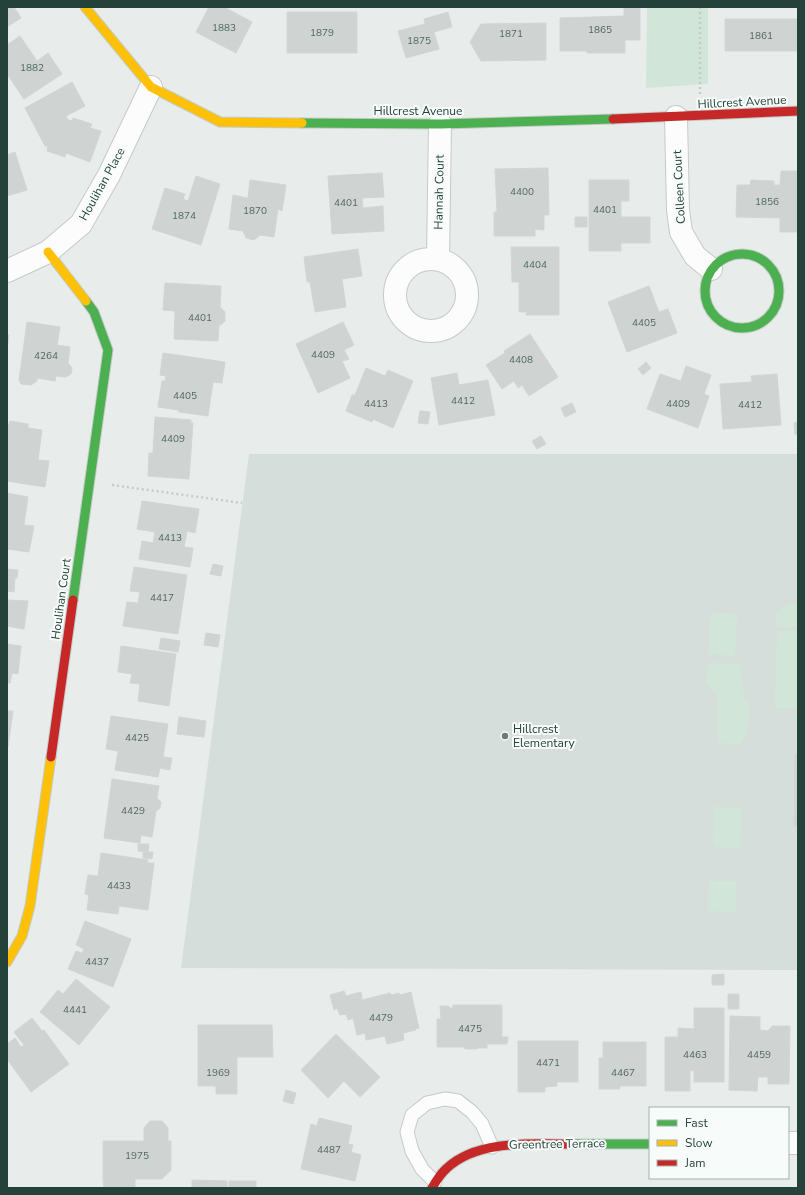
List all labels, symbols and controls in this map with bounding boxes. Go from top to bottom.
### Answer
house number: 1883 [212,21,236,35]
house number: 1865 [588,23,612,37]
house number: 1879 [310,26,334,40]
house number: 1871 [499,27,523,41]
house number: 1861 [749,29,773,43]
house number: 1875 [407,34,431,48]
house number: 1882 [20,61,44,75]
street label: Hillcrest Avenue [697,92,787,112]
street label: Hillcrest Avenue [374,103,462,119]
street label: Houlihan Place [75,145,129,223]
street label: Colleen Court [669,149,689,224]
street label: Hannah Court [430,153,448,230]
house number: 4400 [510,185,534,199]
house number: 1856 [755,195,779,209]
house number: 4401 [334,196,358,210]
house number: 4401 [593,203,617,217]
house number: 1870 [243,204,267,218]
house number: 1874 [172,209,196,223]
house number: 4404 [523,258,547,272]
house number: 4401 [188,311,212,325]
house number: 4405 [632,316,656,330]
house number: 4409 [311,348,335,362]
house number: 4264 [34,349,58,363]
house number: 4408 [509,353,533,367]
house number: 4405 [173,389,197,403]
house number: 4412 [451,394,475,408]
house number: 4413 [364,397,388,411]
house number: 4409 [666,397,690,411]
house number: 4412 [738,398,762,412]
house number: 4409 [161,432,185,446]
house number: 4413 [158,531,182,545]
street label: Houlihan Court [47,557,75,641]
house number: 4417 [150,591,174,605]
place label: Hillcrest Elementary [513,721,576,751]
house number: 4425 [125,731,149,745]
marker: Hillcrest Elementary [500,731,510,741]
house number: 4429 [121,804,145,818]
house number: 4433 [107,879,131,893]
house number: 4437 [85,955,109,969]
house number: 4441 [63,1003,87,1017]
house number: 4479 [369,1011,393,1025]
house number: 4475 [458,1022,482,1036]
house number: 4463 [683,1048,707,1062]
house number: 4459 [747,1048,771,1062]
house number: 4471 [536,1056,560,1070]
house number: 1969 [206,1066,230,1080]
house number: 4467 [611,1066,635,1080]
legend [649,1107,789,1179]
text: Fast [685,1115,708,1131]
street label: Greentree Terrace [509,1135,605,1153]
text: Slow [685,1135,713,1151]
house number: 4487 [317,1143,341,1157]
house number: 1975 [125,1149,149,1163]
text: Jam [684,1155,706,1171]

